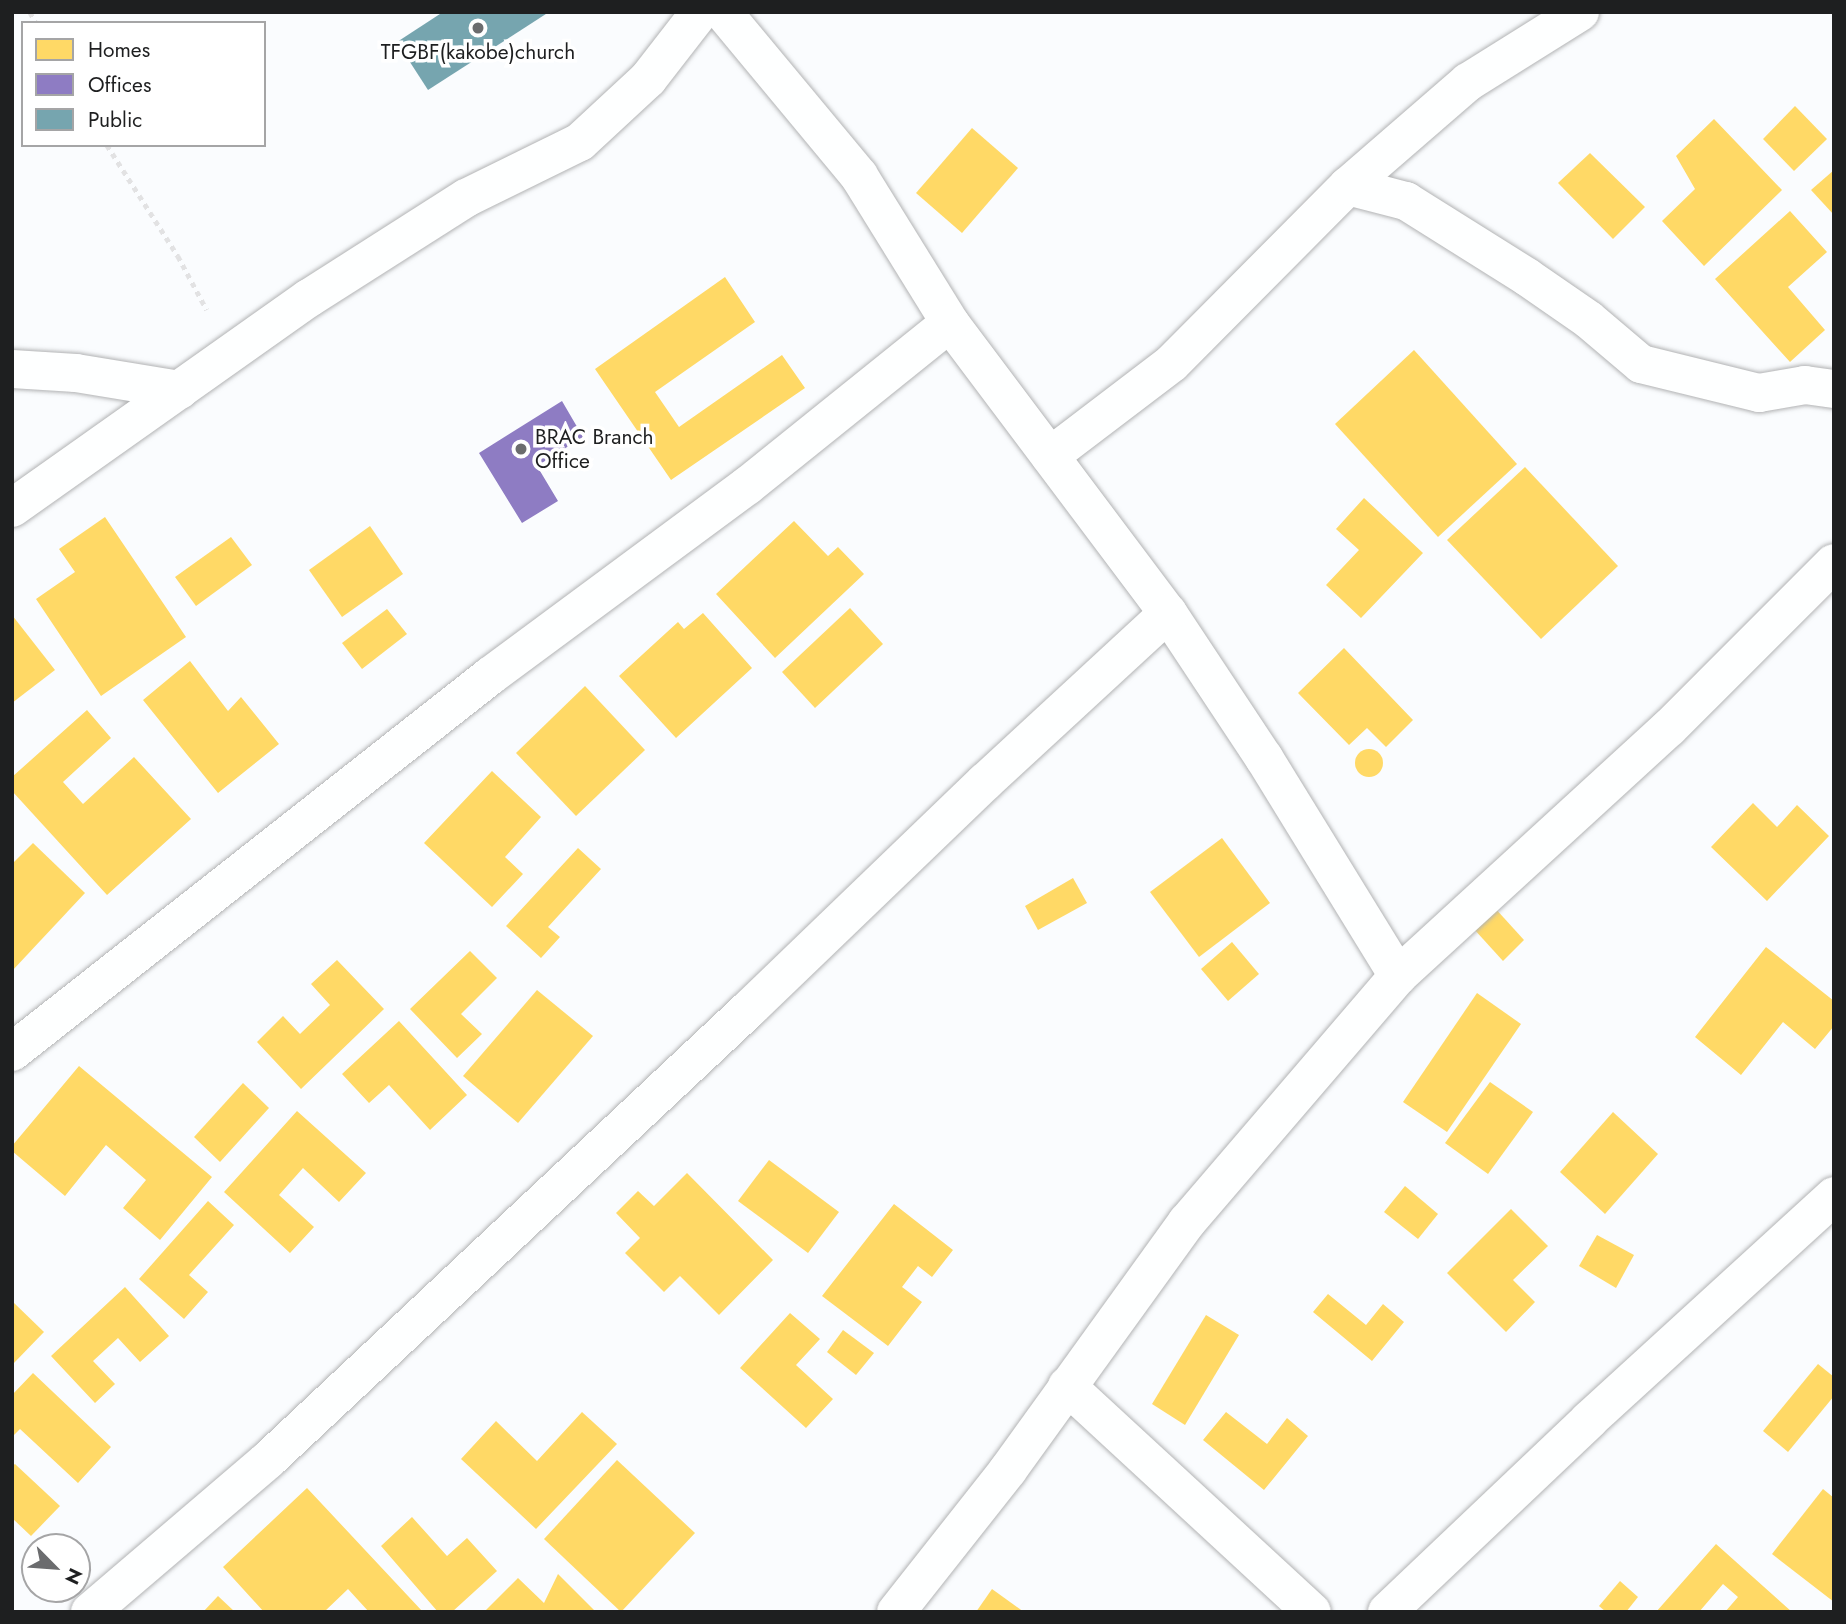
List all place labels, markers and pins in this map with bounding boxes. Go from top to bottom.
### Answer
marker: TFGBF(kakobe)church [470,20,486,36]
place label: TFGBF(kakobe)church [381,39,575,65]
place label: BRAC Branch Office [535,424,654,474]
marker: BRAC Branch Office [513,441,529,457]

